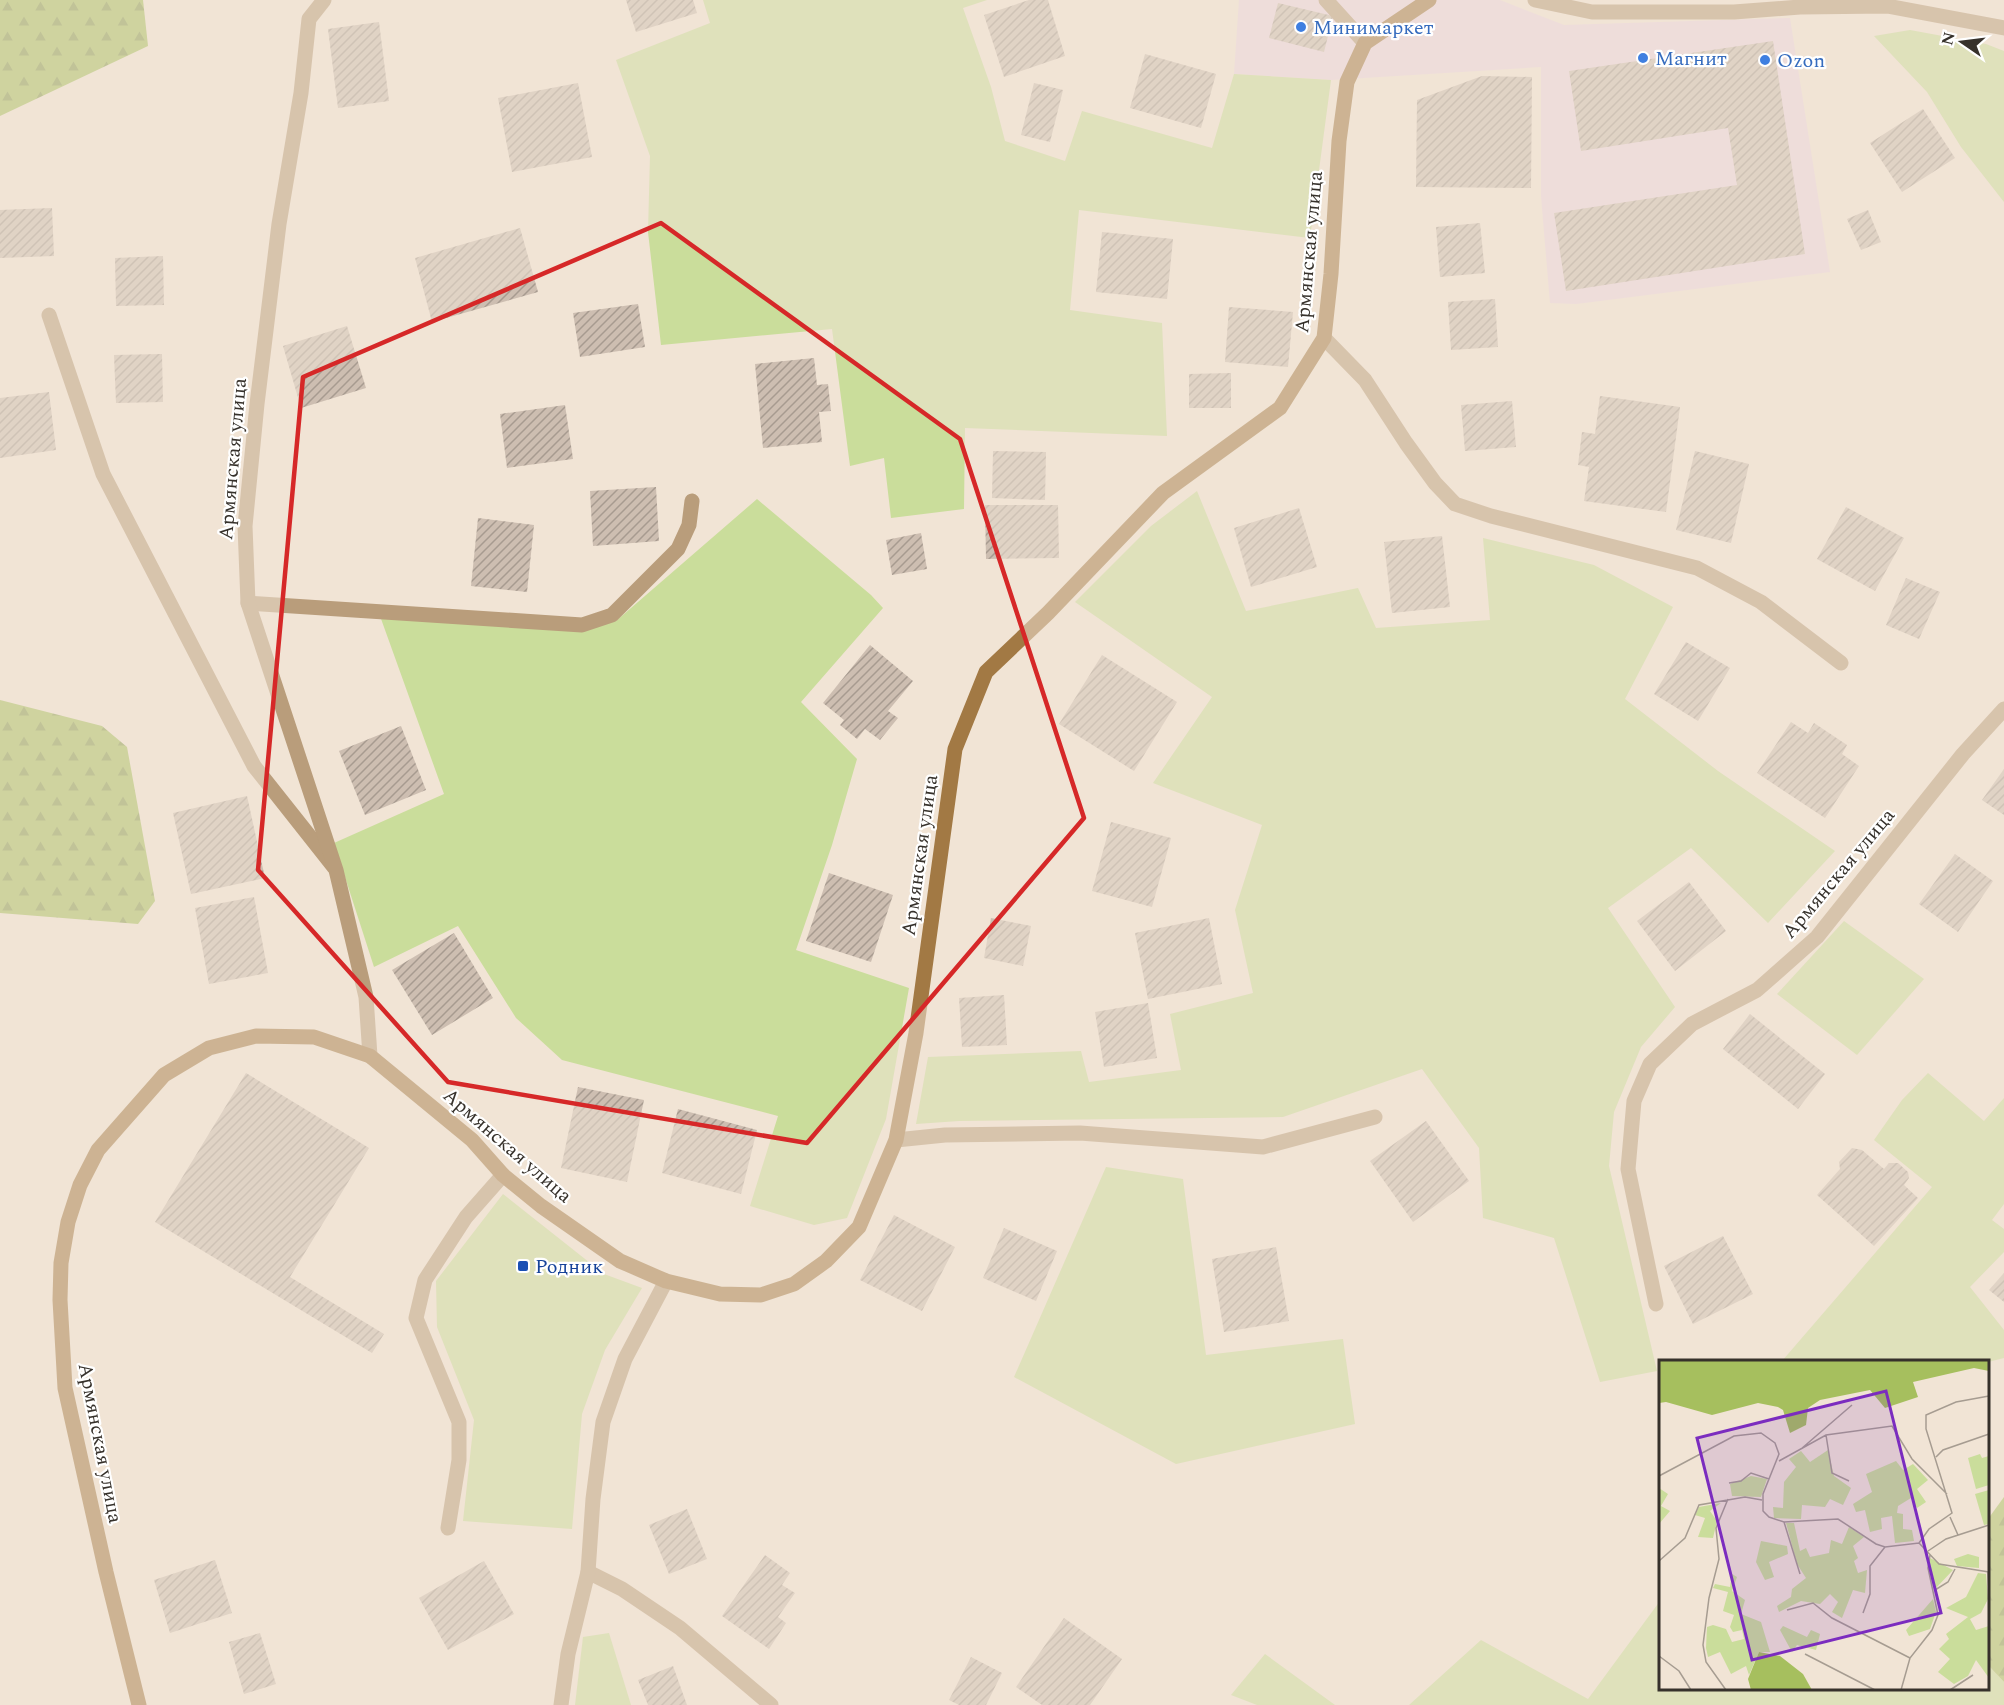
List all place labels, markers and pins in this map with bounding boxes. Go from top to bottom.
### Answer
place label: Минимаркет [1313,13,1434,43]
marker: Минимаркет [1294,20,1308,34]
place label: Магнит [1655,44,1727,74]
place label: Ozon [1777,46,1825,76]
marker: Магнит [1636,51,1650,65]
marker: Ozon [1758,53,1772,67]
place label: Родник [535,1252,603,1282]
marker: Родник [516,1259,530,1273]

